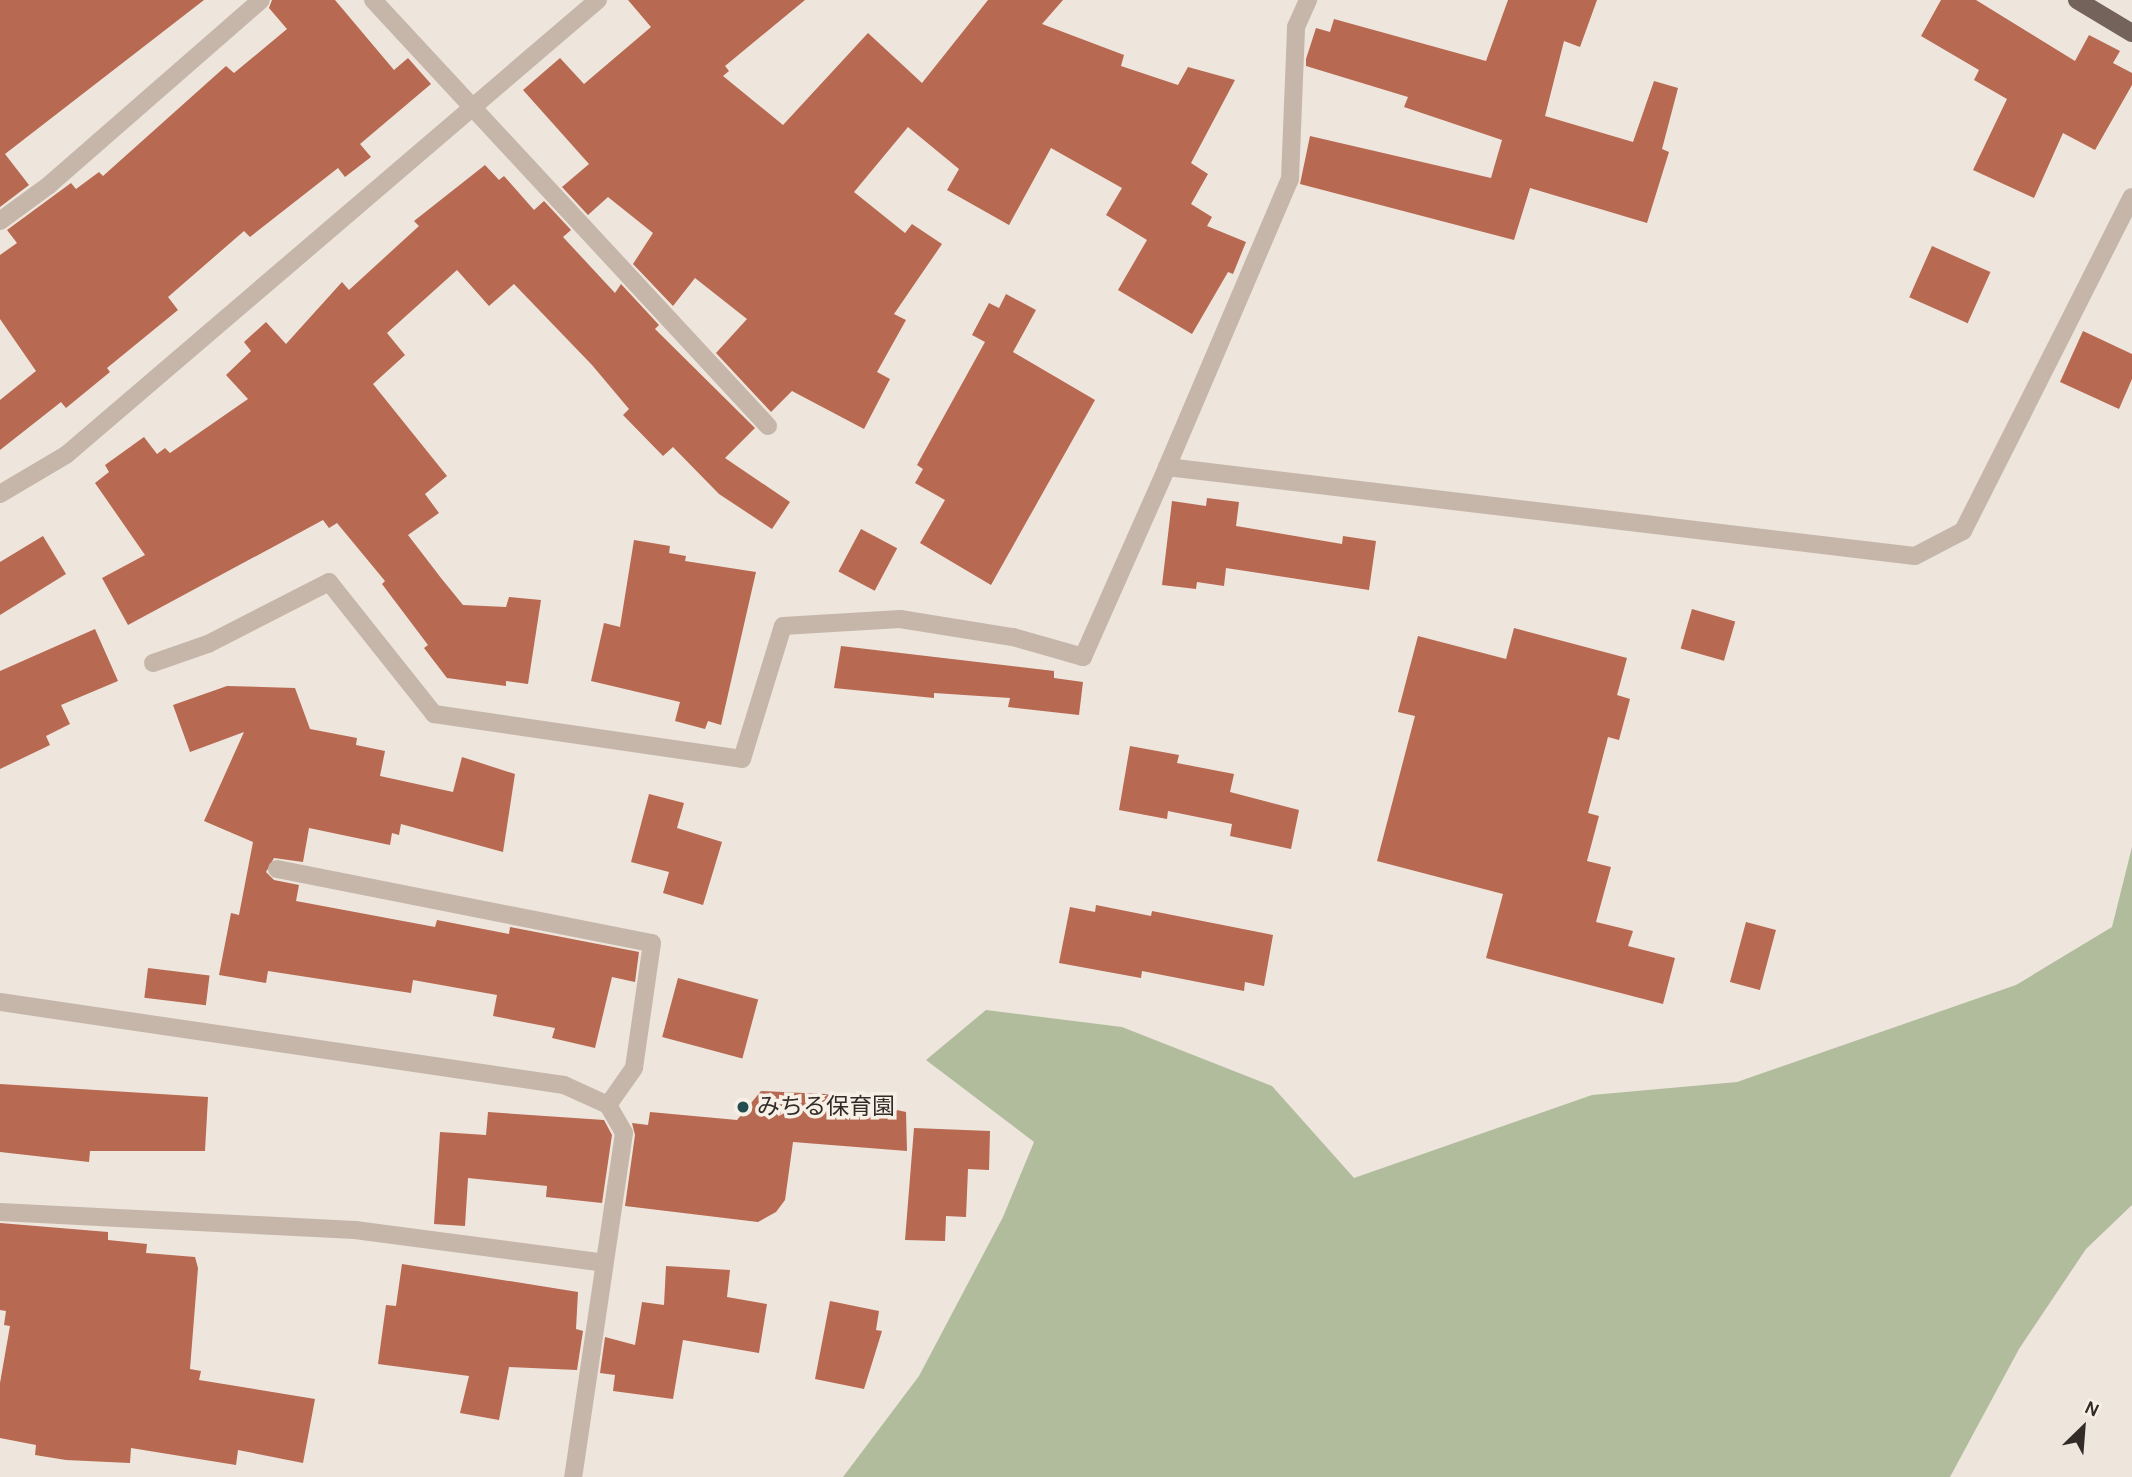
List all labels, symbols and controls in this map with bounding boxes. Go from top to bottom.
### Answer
place label: みちる保育園 [757,1093,895,1121]
marker: みちる保育園 [735,1099,751,1115]
north arrow [2048,1393,2118,1463]
text: N [2081,1396,2103,1422]

